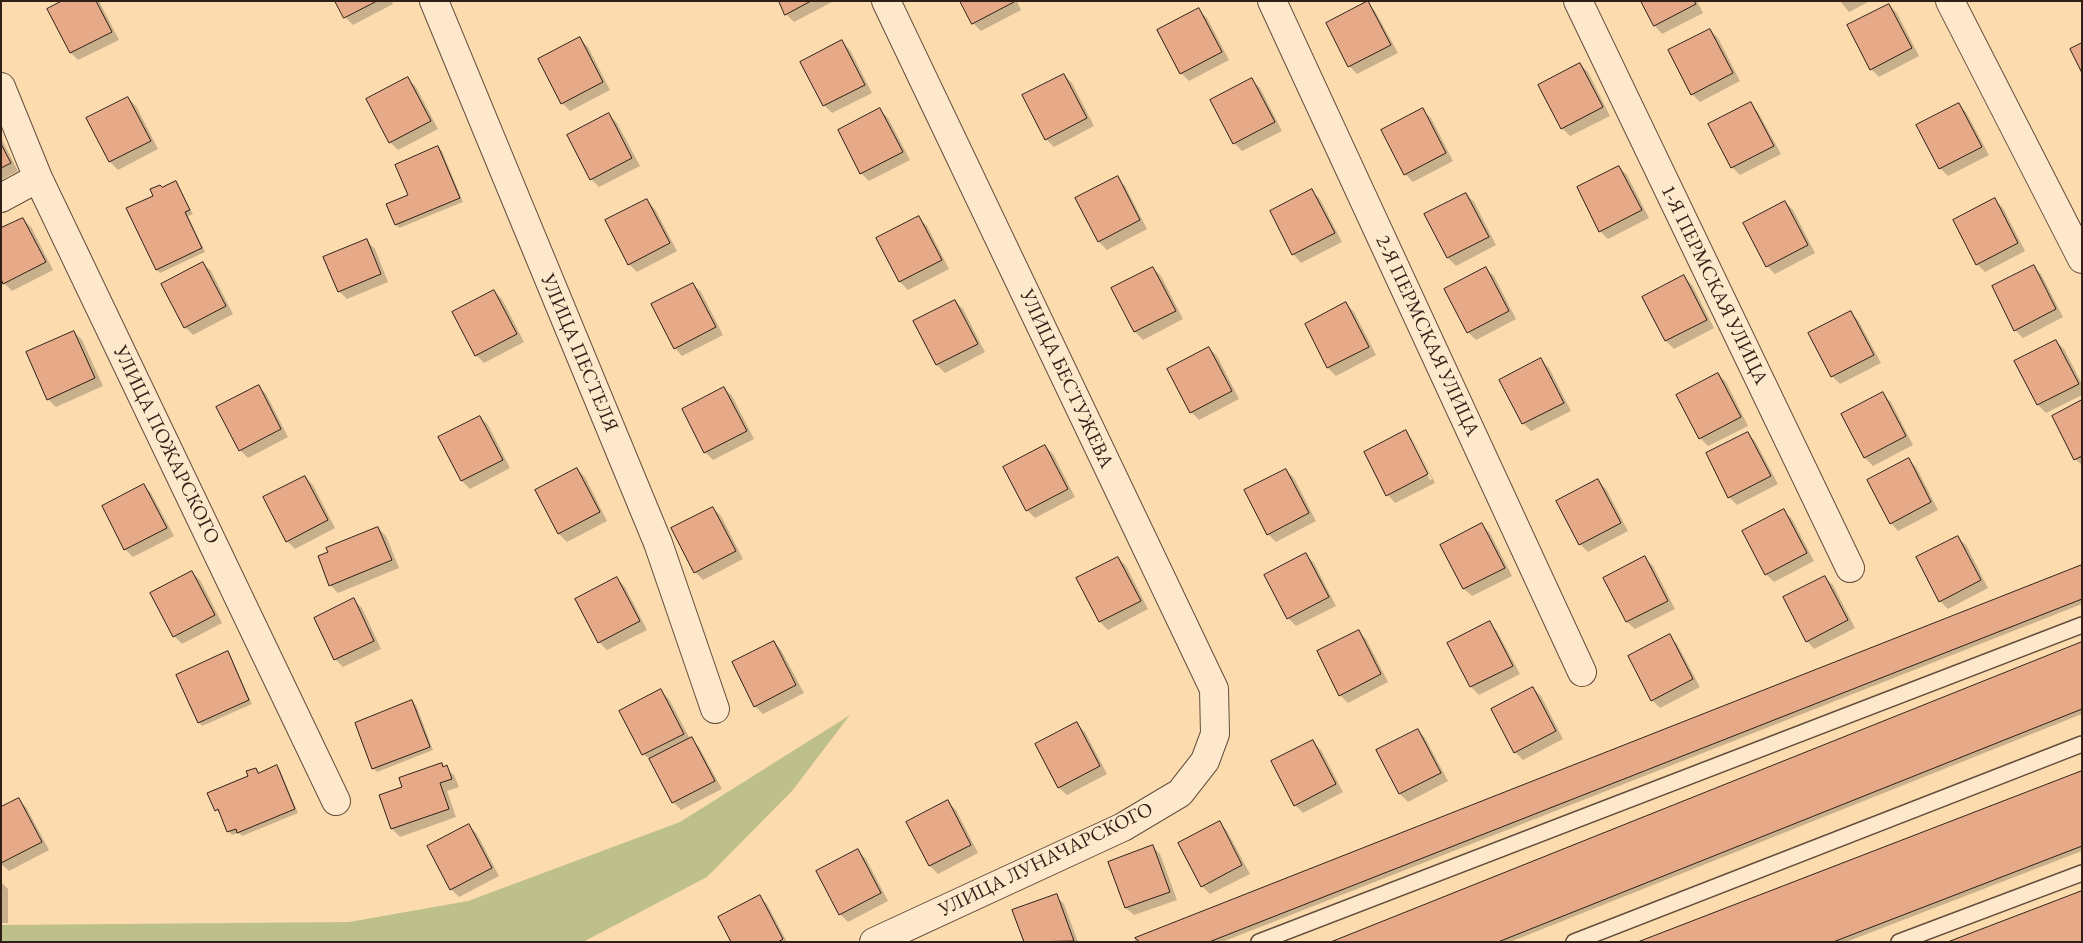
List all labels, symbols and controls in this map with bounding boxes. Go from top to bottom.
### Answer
street label: 1-Я ПЕРМСКАЯ УЛИЦА [1655,181,1773,389]
street label: 2-Я ПЕРМСКАЯ УЛИЦА [1370,232,1484,440]
street label: УЛИЦА ПЕСТЕЛЯ [535,270,623,436]
street label: УЛИЦА БЕСТУЖЕВА [1014,286,1118,472]
street label: УЛИЦА ПОЖАРСКОГО [108,342,224,548]
street label: УЛИЦА ЛУНАЧАРСКОГО [935,798,1157,922]

